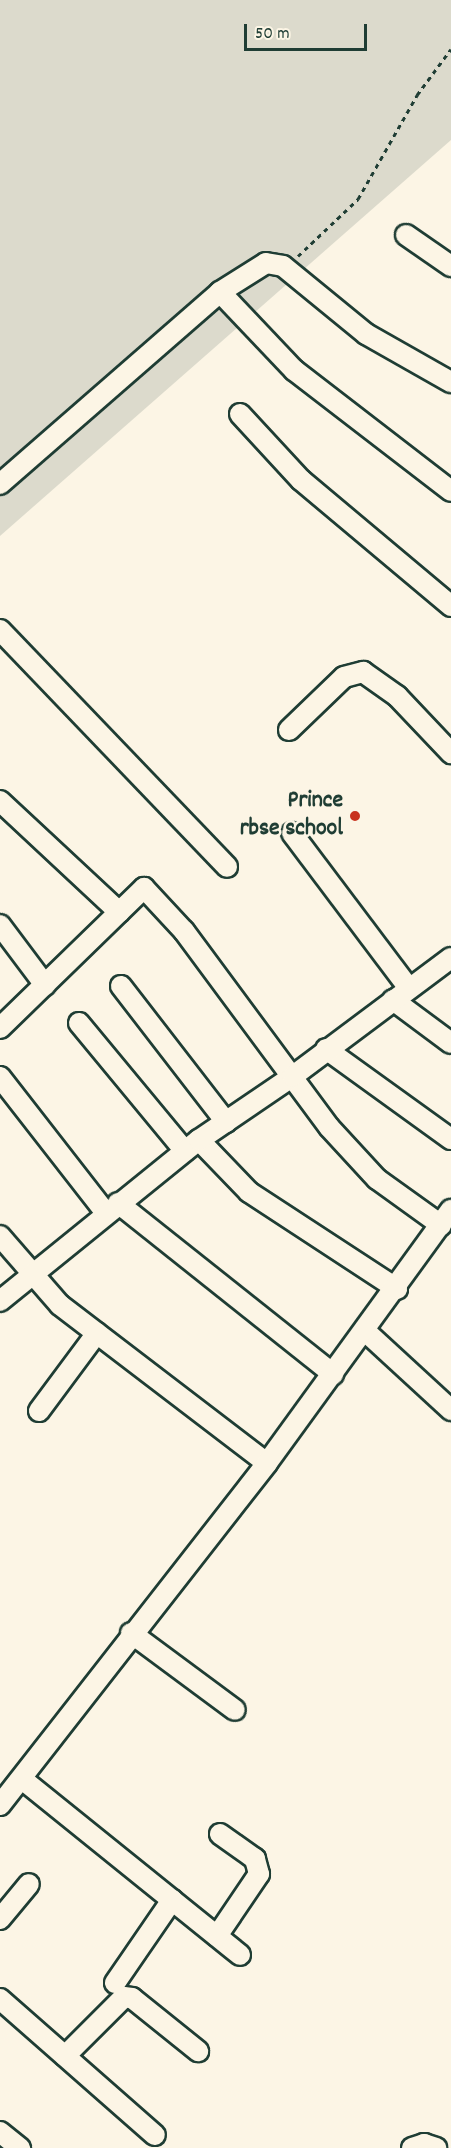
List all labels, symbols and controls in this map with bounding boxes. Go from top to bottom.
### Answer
scale bar [247,12,370,50]
text: 50 m [255,22,290,47]
place label: Prince rbse school [240,788,343,844]
marker: Prince rbse school [348,809,362,823]

